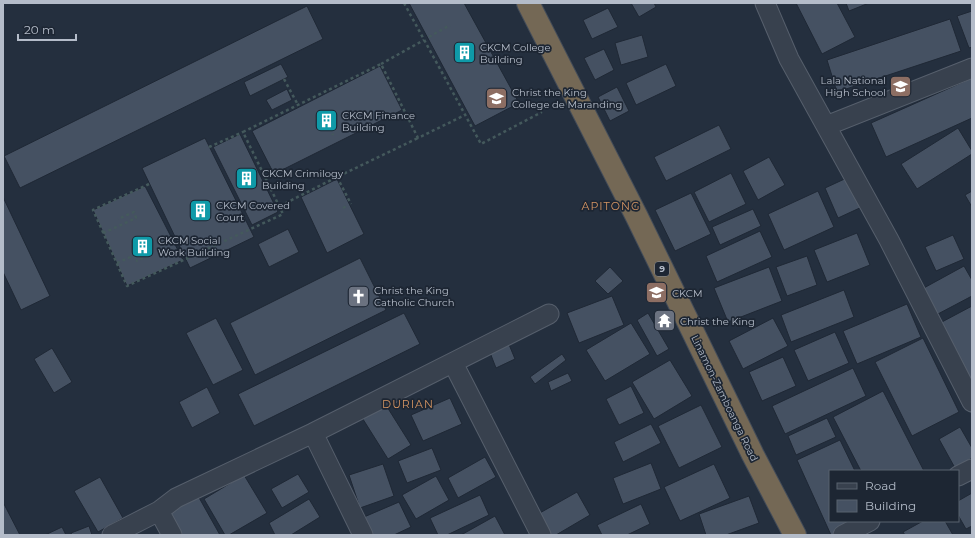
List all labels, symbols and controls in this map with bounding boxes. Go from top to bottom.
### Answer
scale bar [18,16,76,42]
text: 20 m [24,22,55,37]
building icon: CKCM College Building [451,40,477,66]
place label: CKCM College Building [480,41,551,66]
school or university icon: Lala National High School [888,73,914,99]
place label: Lala National High School [821,74,886,99]
school or university icon: Christ the King College de Maranding [483,85,509,111]
place label: Christ the King College de Maranding [512,86,622,111]
building icon: CKCM Finance Building [314,108,340,134]
place label: CKCM Finance Building [342,109,415,134]
building icon: CKCM Crimilogy Building [233,166,259,192]
place label: CKCM Crimilogy Building [262,167,344,192]
building icon: CKCM Covered Court [188,198,214,224]
place label: CKCM Covered Court [216,199,290,224]
district label: APITONG [582,199,640,213]
building icon: CKCM Social Work Building [129,233,155,259]
place label: CKCM Social Work Building [158,234,230,259]
road number: 9 [655,262,669,276]
school or university icon: CKCM [644,280,670,306]
church icon: Christ the King Catholic Church [346,283,372,309]
place label: Christ the King Catholic Church [374,284,454,309]
place label: CKCM [672,287,702,300]
temple icon: Christ the King [651,308,677,334]
place label: Christ the King [680,315,755,328]
street label: Linamon-Zamboanga Road [688,333,761,463]
district label: DURIAN [382,397,434,411]
legend [829,470,959,522]
text: Road [865,478,896,493]
text: Building [865,498,916,513]

